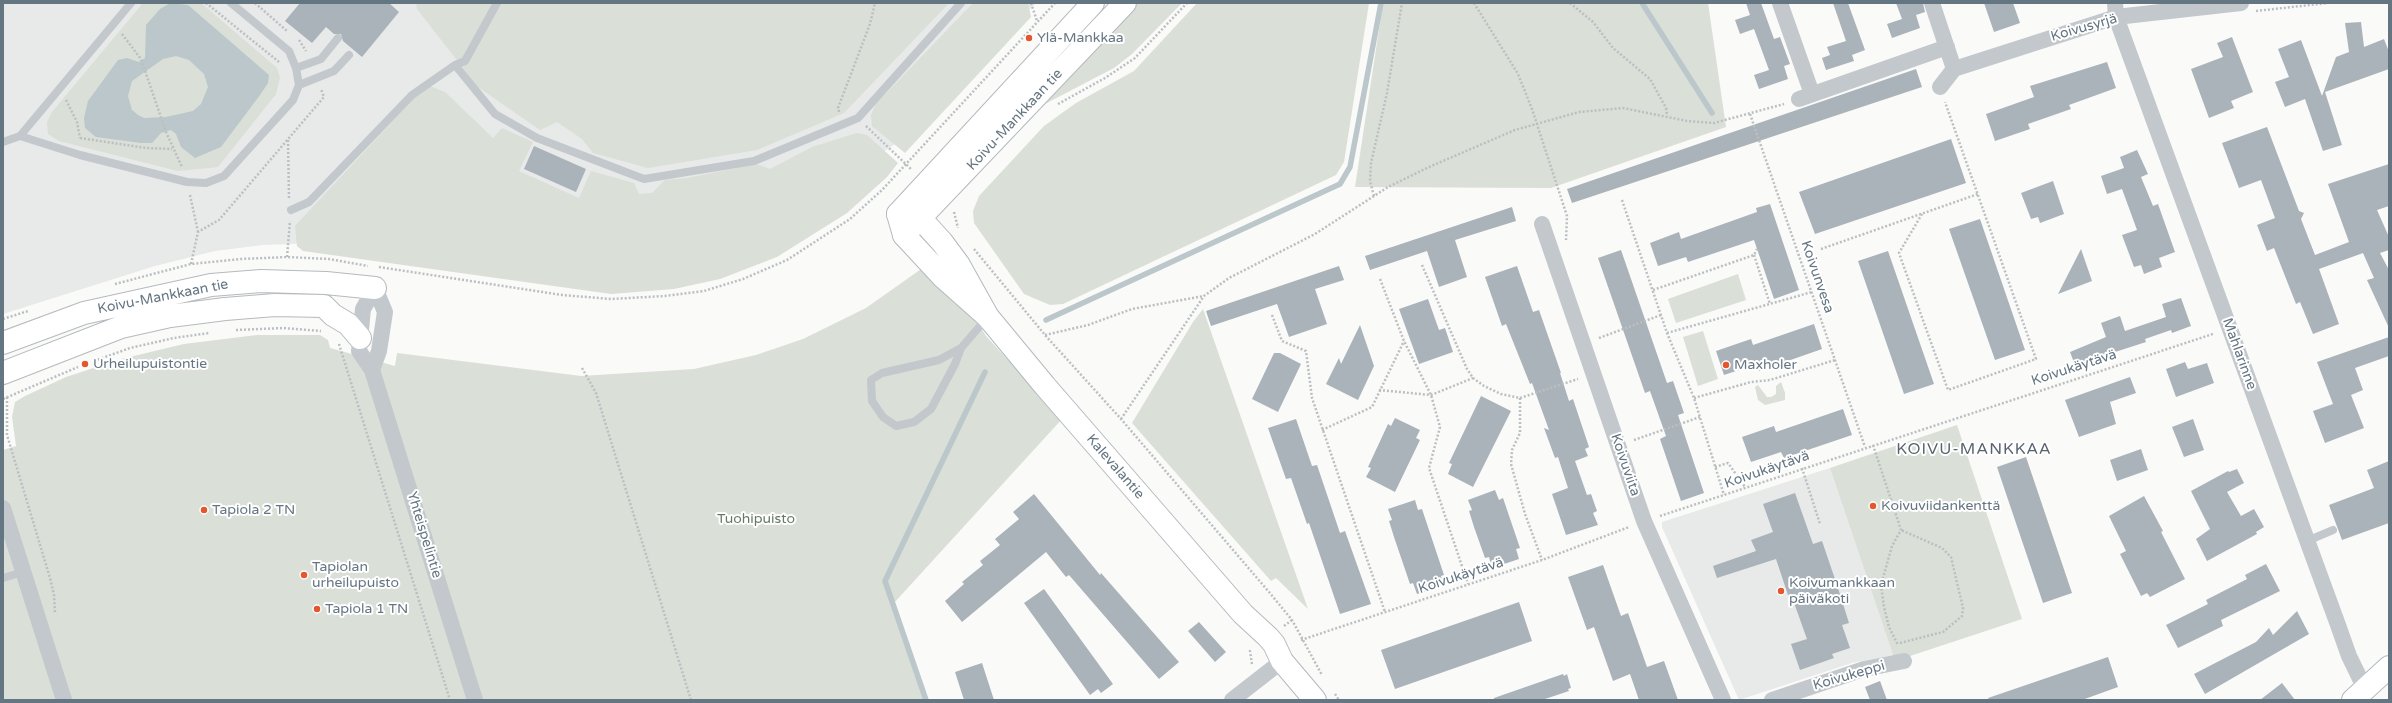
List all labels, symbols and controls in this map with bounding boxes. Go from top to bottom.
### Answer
street label: Koivusyrjä [2049,11,2119,45]
place label: Ylä-Mankkaa [1037,30,1124,46]
marker: Ylä-Mankkaa [1024,33,1034,43]
street label: Koivu-Mankkaan tie [964,66,1066,174]
street label: Koivunvesa [1797,239,1837,315]
street label: Koivu-Mankkaan tie [96,276,230,318]
street label: Mahlarinne [2218,316,2260,392]
street label: Koivukäytävä [2029,346,2119,390]
place label: Urheilupuistontie [93,356,207,372]
place label: Maxholer [1734,357,1797,373]
marker: Urheilupuistontie [80,359,90,369]
marker: Maxholer [1721,360,1731,370]
street label: Kalevalantie [1082,431,1148,503]
street label: Koivuviita [1606,432,1644,498]
district label: KOIVU-MANKKAA [1896,440,2052,460]
street label: Koivukäytävä [1722,448,1812,492]
street label: Yhteispelintie [403,490,445,580]
place label: Koivuviidankenttä [1881,498,2000,514]
marker: Koivuviidankenttä [1868,501,1878,511]
place label: Tapiola 2 TN [212,502,295,518]
marker: Tapiola 2 TN [199,505,209,515]
park label: Tuohipuisto [717,511,795,527]
street label: Koivukäytävä [1416,554,1506,598]
place label: Tapiolan urheilupuisto [312,559,399,592]
marker: Tapiolan urheilupuisto [299,570,309,580]
place label: Koivumankkaan päiväkoti [1789,575,1895,608]
marker: Koivumankkaan päiväkoti [1776,586,1786,596]
place label: Tapiola 1 TN [325,601,408,617]
marker: Tapiola 1 TN [312,604,322,614]
street label: Koivukeppi [1811,658,1887,694]

